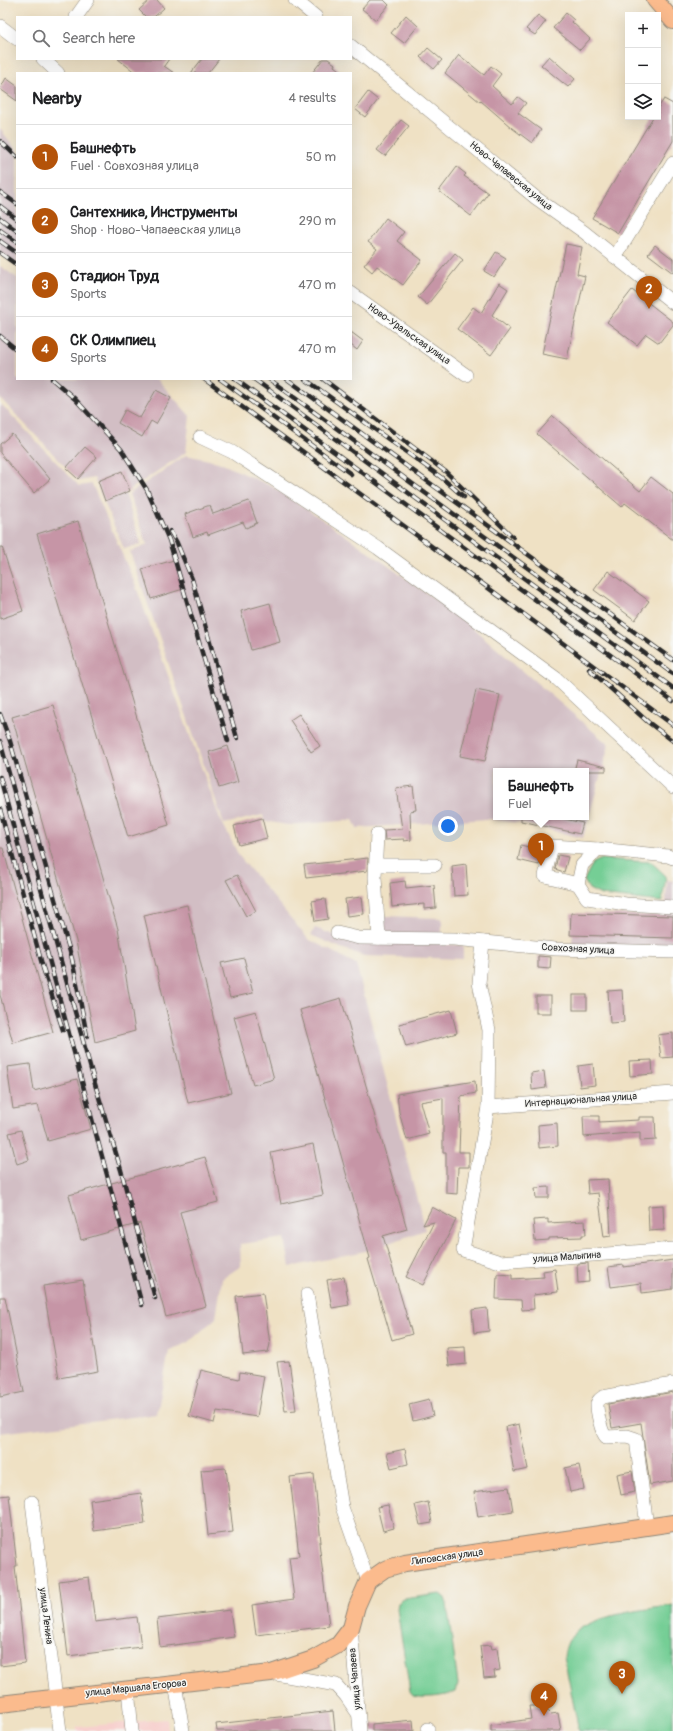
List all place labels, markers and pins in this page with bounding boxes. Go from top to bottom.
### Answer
pin: 2 [636,276,662,309]
pin: 1 [528,833,554,866]
pin: 3 [609,1661,635,1694]
pin: 4 [531,1683,557,1716]

